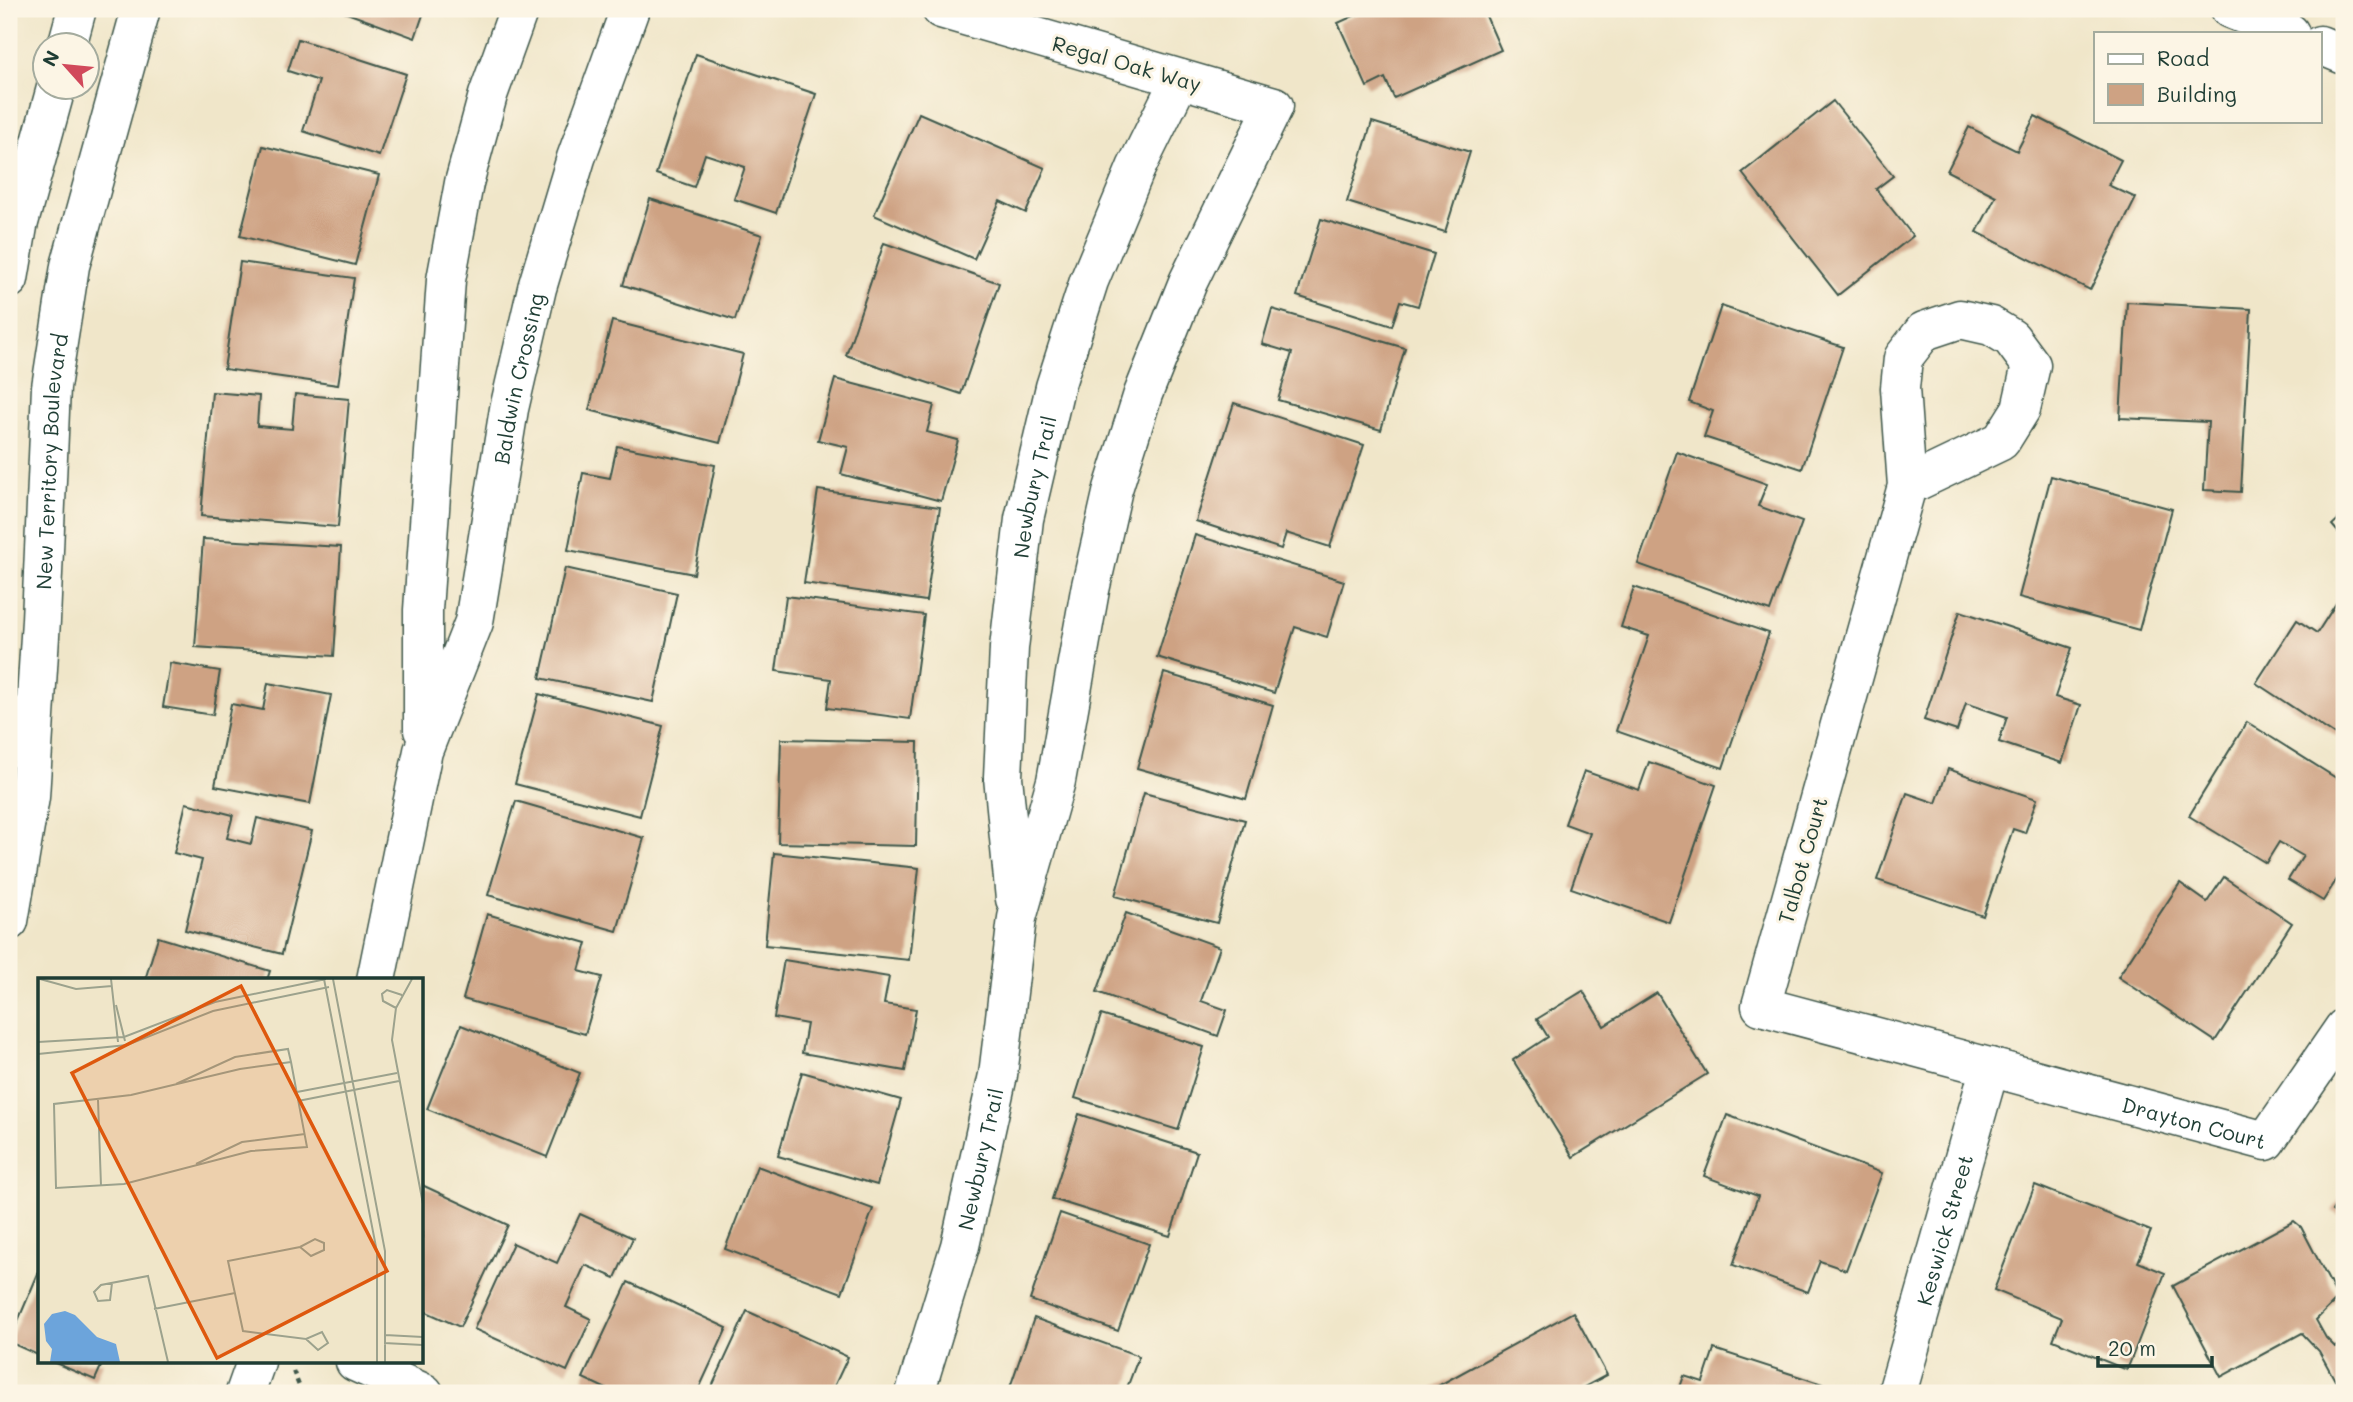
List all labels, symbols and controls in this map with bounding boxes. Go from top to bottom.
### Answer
street label: Regal Oak Way [1049,29,1205,97]
north arrow [32,32,102,102]
legend [2094,32,2322,122]
text: Road [2157,44,2209,71]
text: N [36,46,65,70]
text: Building [2157,80,2237,107]
street label: Baldwin Crossing [487,290,549,466]
street label: New Territory Boulevard [29,331,73,590]
street label: Newbury Trail [1006,413,1061,559]
street label: Talbot Court [1771,794,1833,926]
inset map [38,978,424,1364]
street label: Newbury Trail [950,1085,1008,1233]
street label: Drayton Court [2119,1090,2269,1154]
street label: Keswick Street [1909,1151,1978,1308]
scale bar [2098,1325,2211,1369]
text: 20 m [2108,1334,2156,1361]

